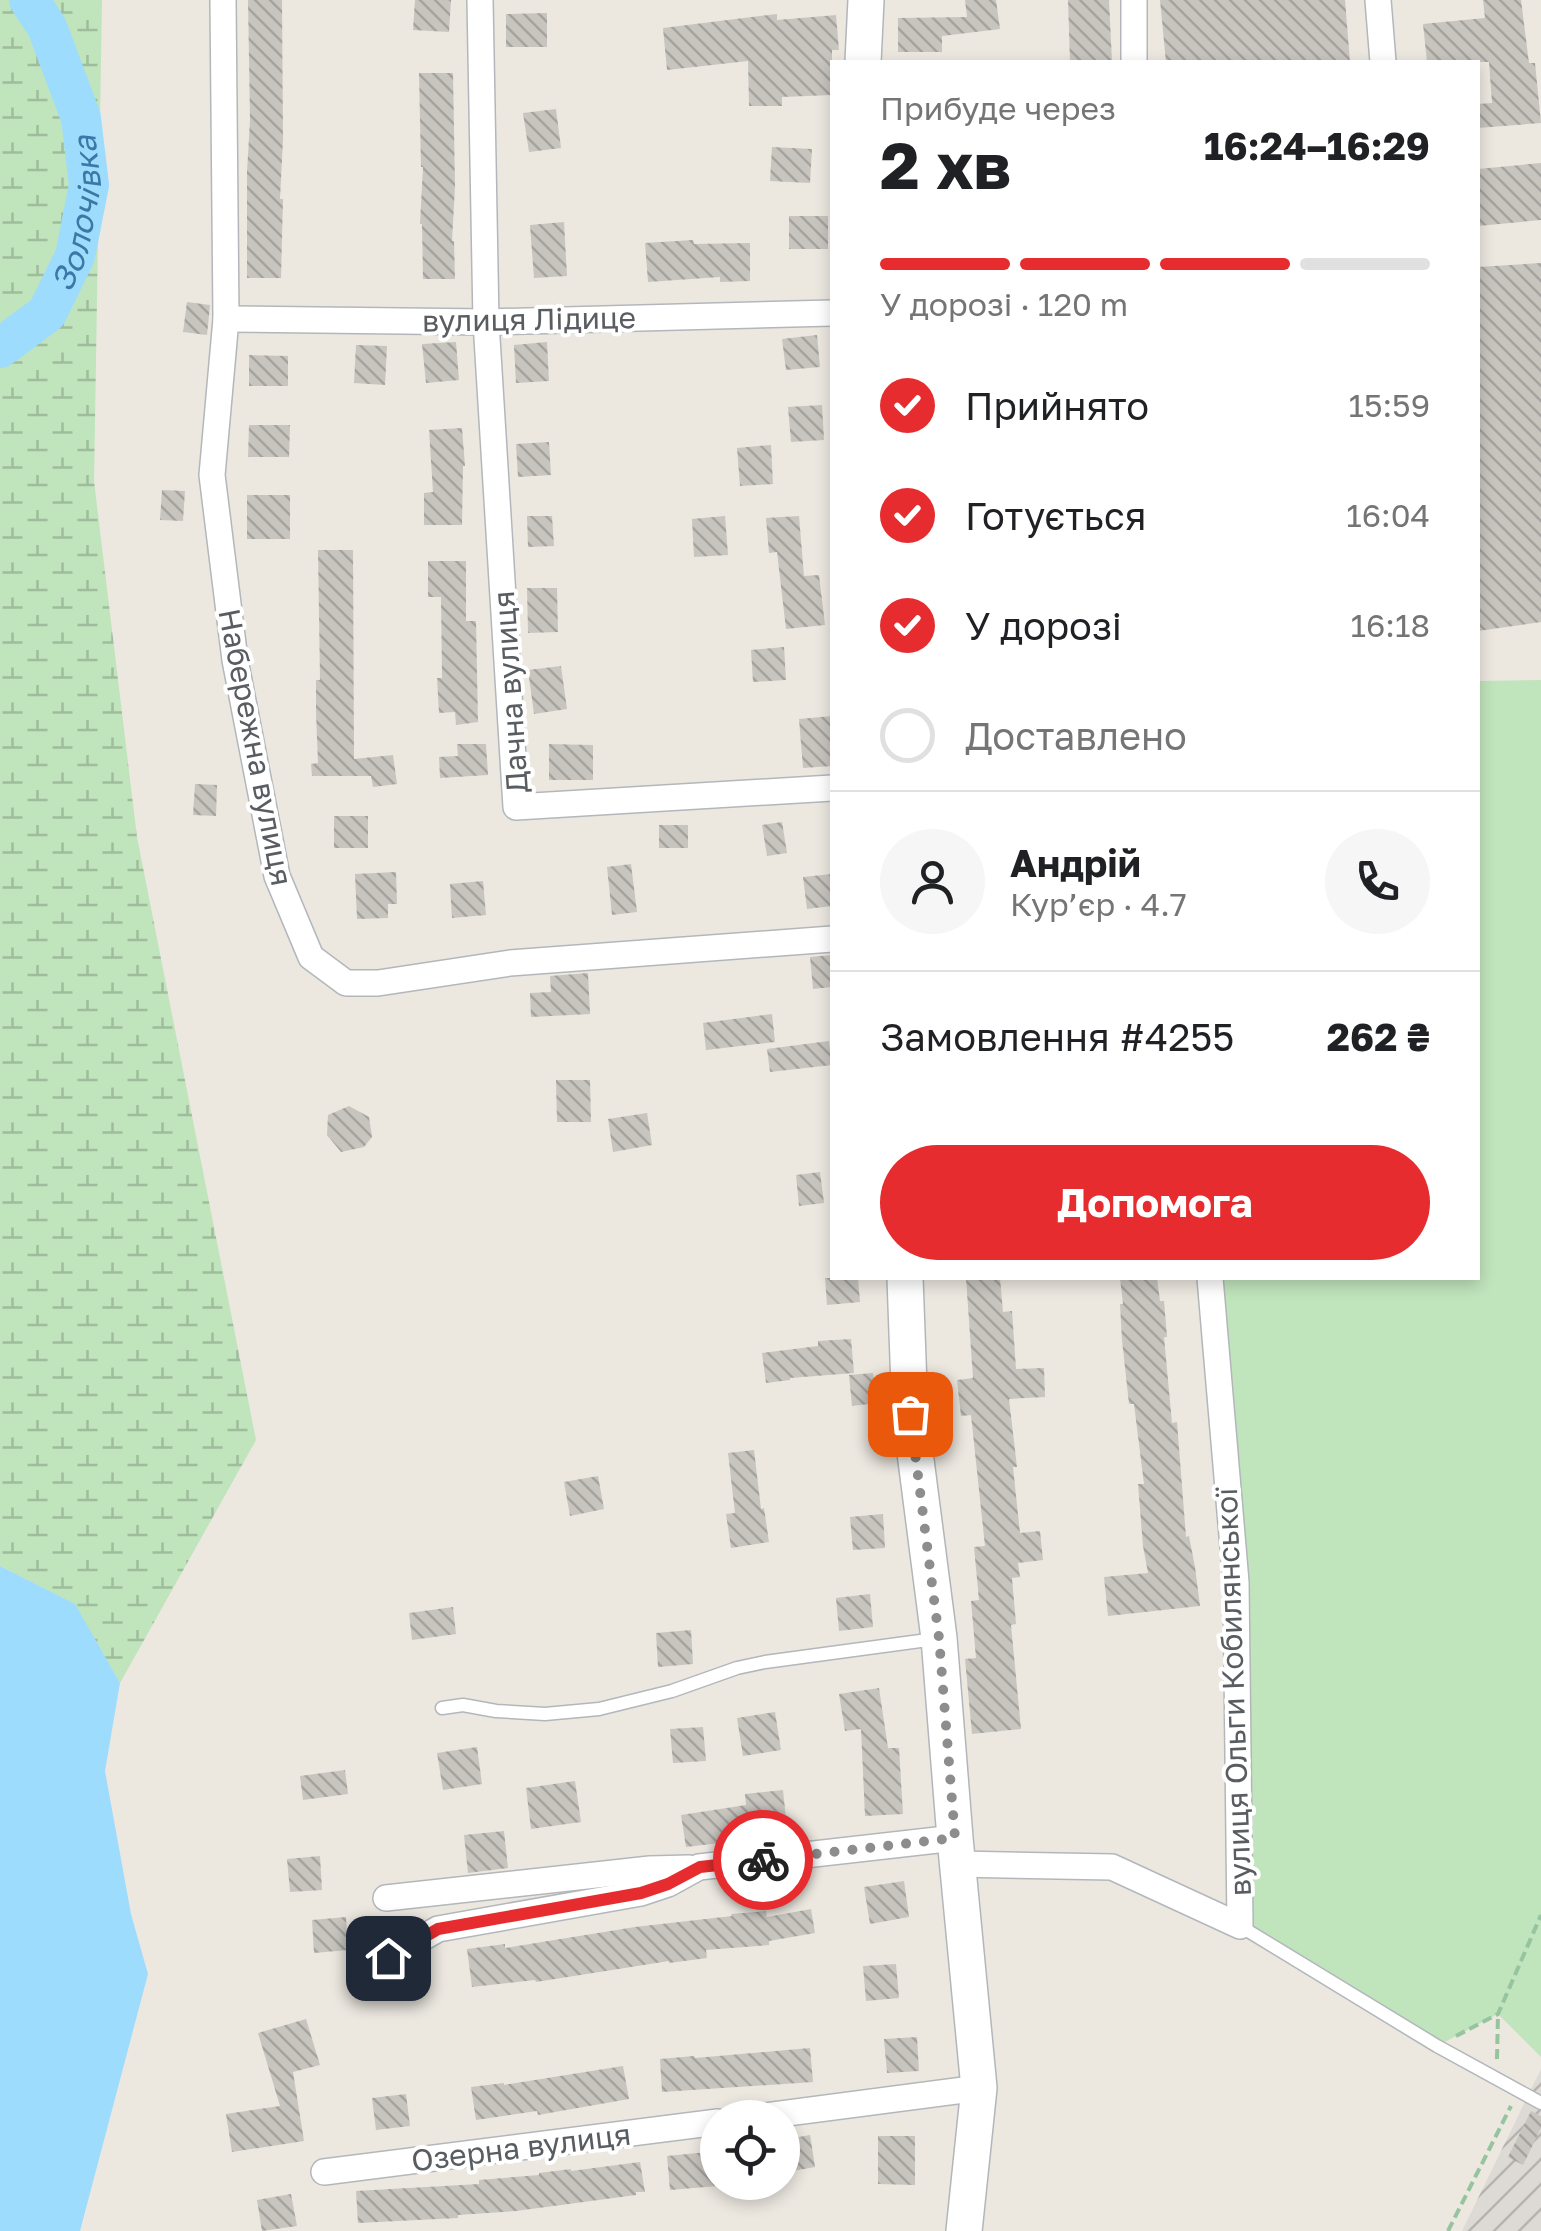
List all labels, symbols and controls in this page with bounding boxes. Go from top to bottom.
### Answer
text: Прибуде через [880,89,1116,127]
text: 16:24–16:29 [1204,123,1430,168]
text: 2 хв [880,125,1011,203]
water label: Золочівка [42,132,108,297]
text: У дорозі · 120 m [880,285,1128,323]
street label: вулиця Лідице [422,299,636,339]
icon: check [880,378,935,433]
text: Прийнято [965,383,1149,428]
text: 15:59 [1348,386,1430,424]
icon: check [880,488,935,543]
text: Готується [965,493,1146,538]
text: 16:04 [1346,496,1430,534]
street label: Дачна вулиця [485,590,535,794]
icon: check [880,598,935,653]
text: У дорозі [965,603,1122,648]
street label: Набережна вулиця [211,605,301,889]
text: 16:18 [1350,606,1430,644]
text: Доставлено [965,713,1187,758]
button: person [880,829,985,934]
button: phone [1325,829,1430,934]
text: Андрій [1010,840,1141,885]
text: Кур’єр · 4.7 [1010,885,1187,923]
text: Замовлення #4255 [880,1014,1234,1059]
text: 262 ₴ [1327,1014,1430,1059]
button: Допомога [880,1145,1430,1260]
pin [868,1372,953,1457]
icon: bag [883,1387,938,1442]
street label: вулиця Ольги Кобилянської [1208,1486,1258,1897]
courier [713,1810,813,1910]
icon: bike [736,1833,791,1888]
pin [346,1916,431,2001]
icon: home [361,1931,416,1986]
map controls [700,2100,800,2200]
button: locate [700,2100,800,2200]
street label: Озерна вулиця [409,2116,633,2178]

